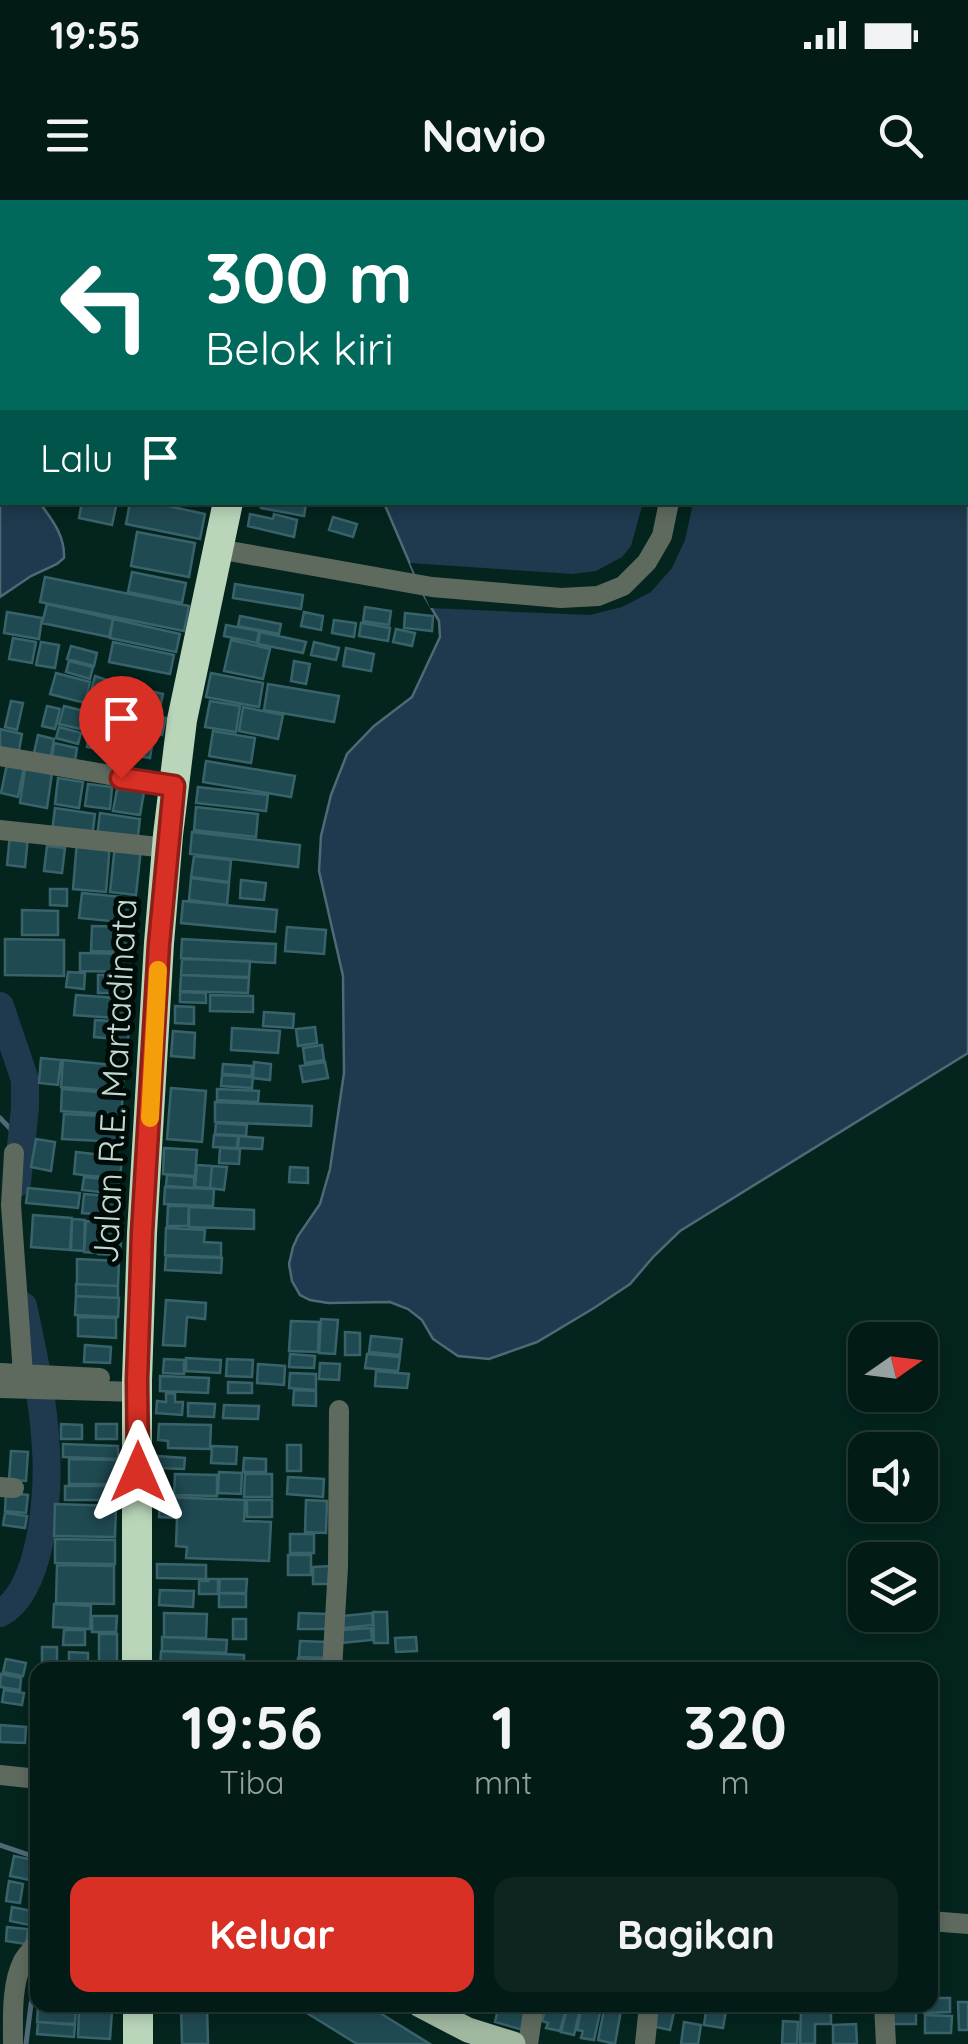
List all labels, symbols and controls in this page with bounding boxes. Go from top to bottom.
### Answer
text: 19:55 [50,11,141,59]
text: Navio [422,107,546,163]
icon: menu [40,108,95,163]
icon: search [873,108,928,163]
text: 300 m [205,233,413,321]
icon: left [40,240,170,370]
text: Belok kiri [205,320,394,376]
icon: arrive [133,430,188,485]
text: Lalu [40,434,113,482]
pin [79,676,164,779]
icon: arrive [94,691,149,746]
street label: Jalan R.E. Martadinata [82,897,146,1265]
north arrow [848,1322,938,1412]
map controls [848,1322,938,1632]
position arrow [86,1420,190,1524]
button: sound [848,1432,938,1522]
button: layers [848,1542,938,1632]
text: 19:56 [181,1689,323,1764]
text: 1 [491,1689,515,1764]
text: 320 [684,1689,787,1764]
text: Tiba [219,1762,284,1802]
text: mnt [474,1762,532,1802]
text: m [721,1762,750,1802]
button: Keluar [70,1877,474,1992]
button: Bagikan [494,1877,898,1992]

